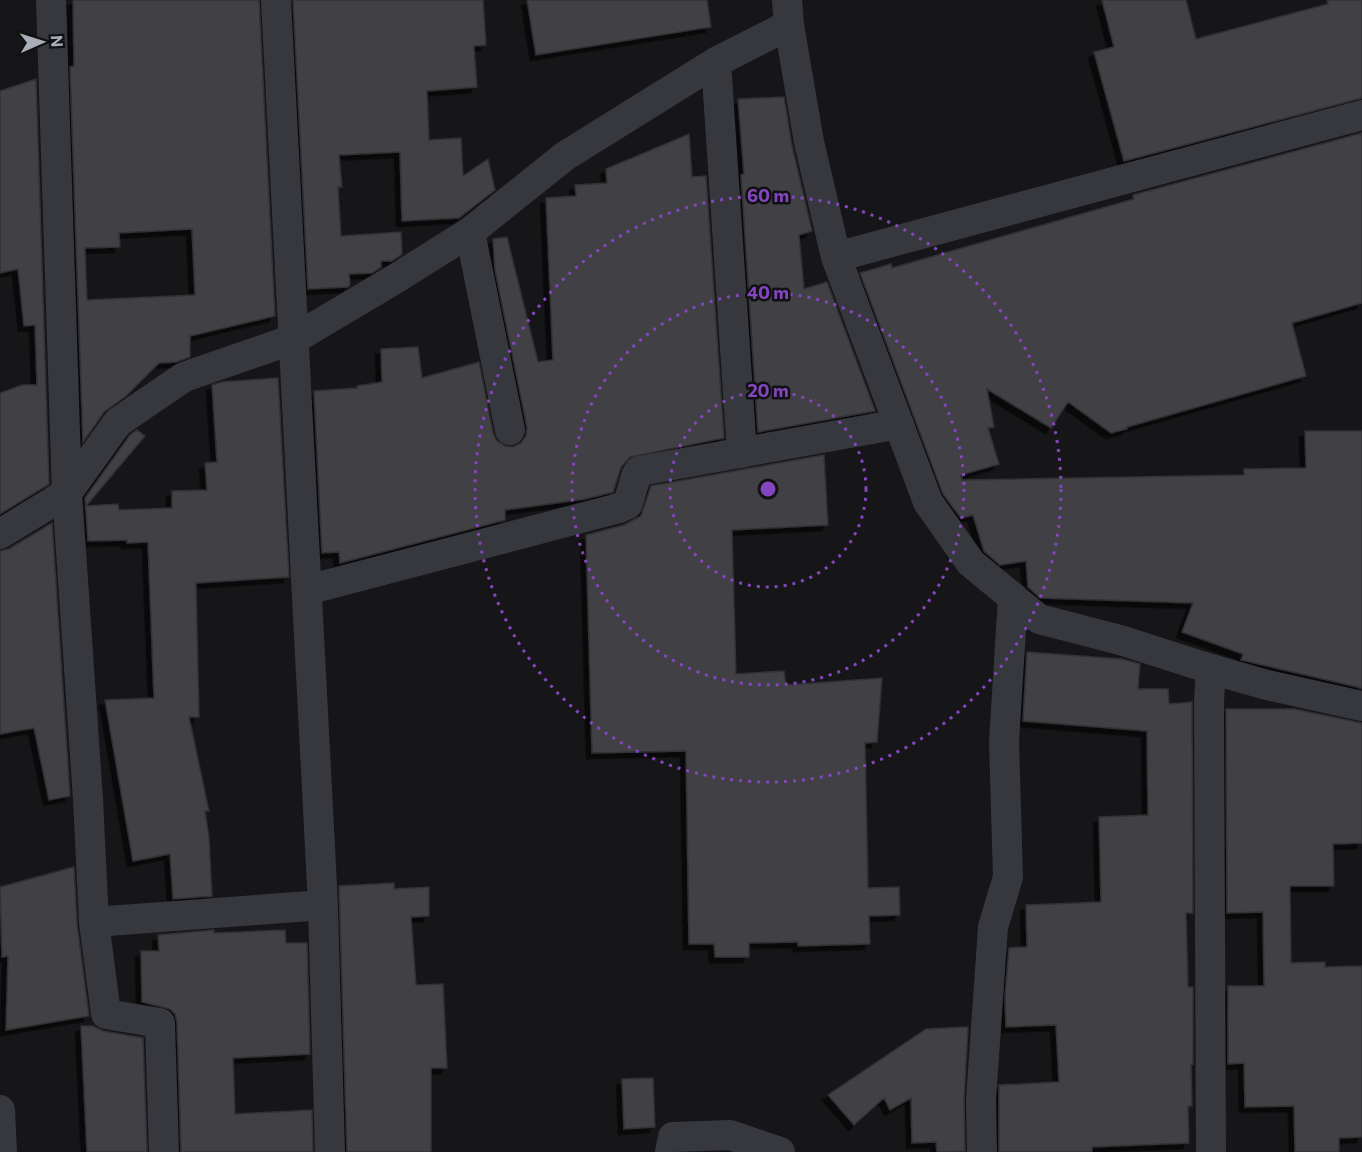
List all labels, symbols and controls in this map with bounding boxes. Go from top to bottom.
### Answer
north arrow [12,12,72,72]
text: N [48,35,67,48]
text: 60 m [747,184,789,206]
text: 40 m [747,281,789,303]
text: 20 m [747,379,789,401]
centre of rings [758,479,778,499]

